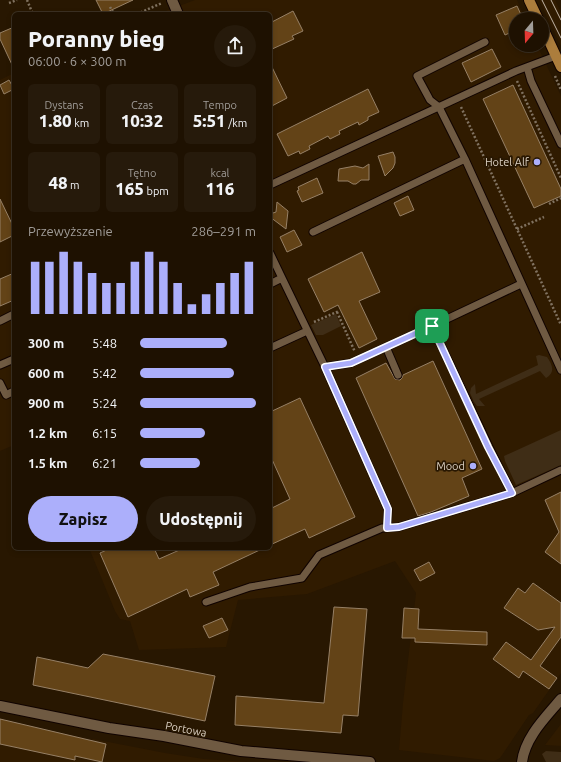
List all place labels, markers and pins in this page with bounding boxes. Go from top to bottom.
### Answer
place label: Hotel Alf [485,156,530,168]
marker: Hotel Alf [532,157,542,167]
pin [415,309,449,343]
place label: Mood [436,460,465,472]
marker: Mood [468,461,478,471]

